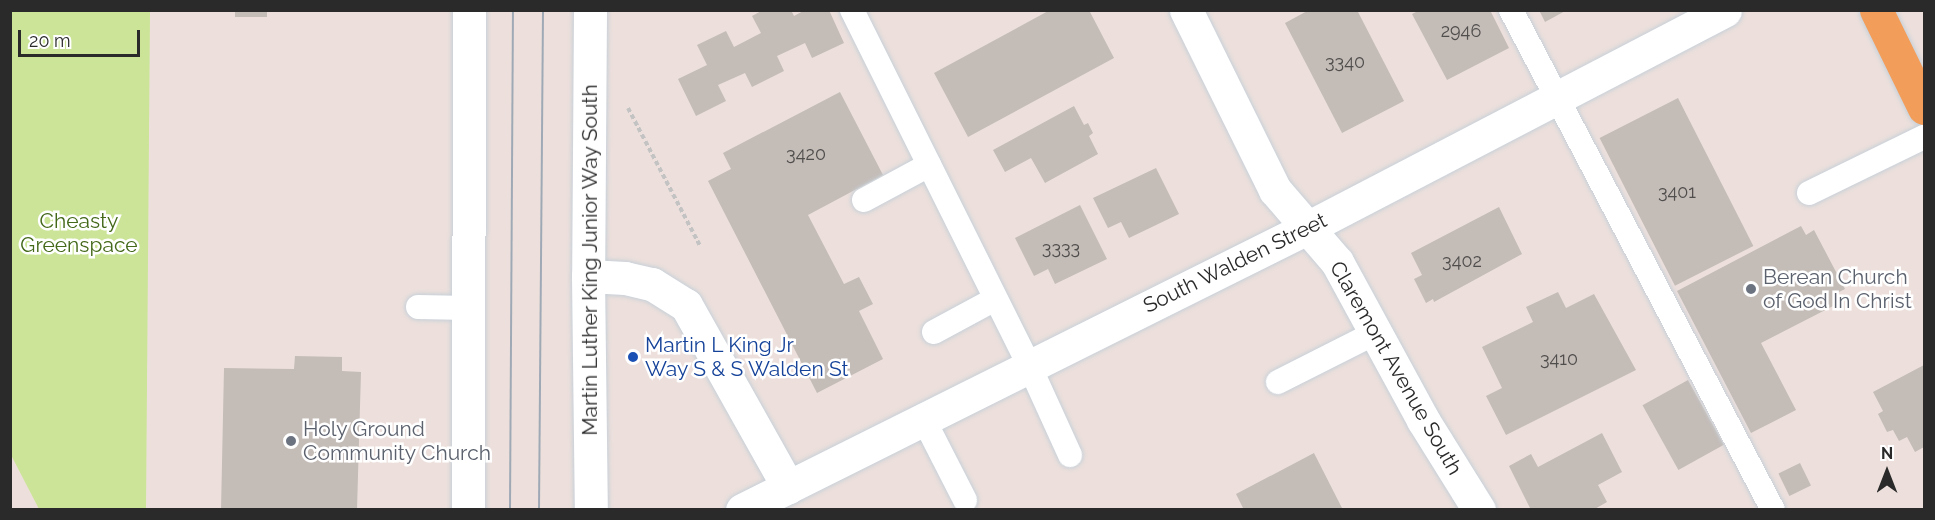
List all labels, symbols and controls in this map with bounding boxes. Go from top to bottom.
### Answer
scale bar [21,18,142,56]
house number: 2946 [1441,20,1481,42]
text: 20 m [29,30,71,51]
house number: 3340 [1325,51,1365,73]
street label: Martin Luther King Junior Way South [577,83,603,437]
house number: 3420 [786,143,826,165]
house number: 3401 [1658,181,1696,203]
street label: South Walden Street [1139,207,1331,319]
park label: Cheasty Greenspace [20,208,138,258]
house number: 3333 [1042,237,1080,259]
house number: 3402 [1442,250,1482,272]
street label: Claremont Avenue South [1324,256,1468,480]
place label: Berean Church of God In Christ [1763,264,1912,314]
marker: Berean Church of God In Christ [1744,282,1758,296]
place label: Martin L King Jr Way S & S Walden St [645,332,850,382]
house number: 3410 [1540,348,1578,370]
marker: Martin L King Jr Way S & S Walden St [626,350,640,364]
place label: Holy Ground Community Church [303,416,491,466]
marker: Holy Ground Community Church [284,434,298,448]
north arrow [1857,442,1917,502]
text: N [1881,444,1893,463]

